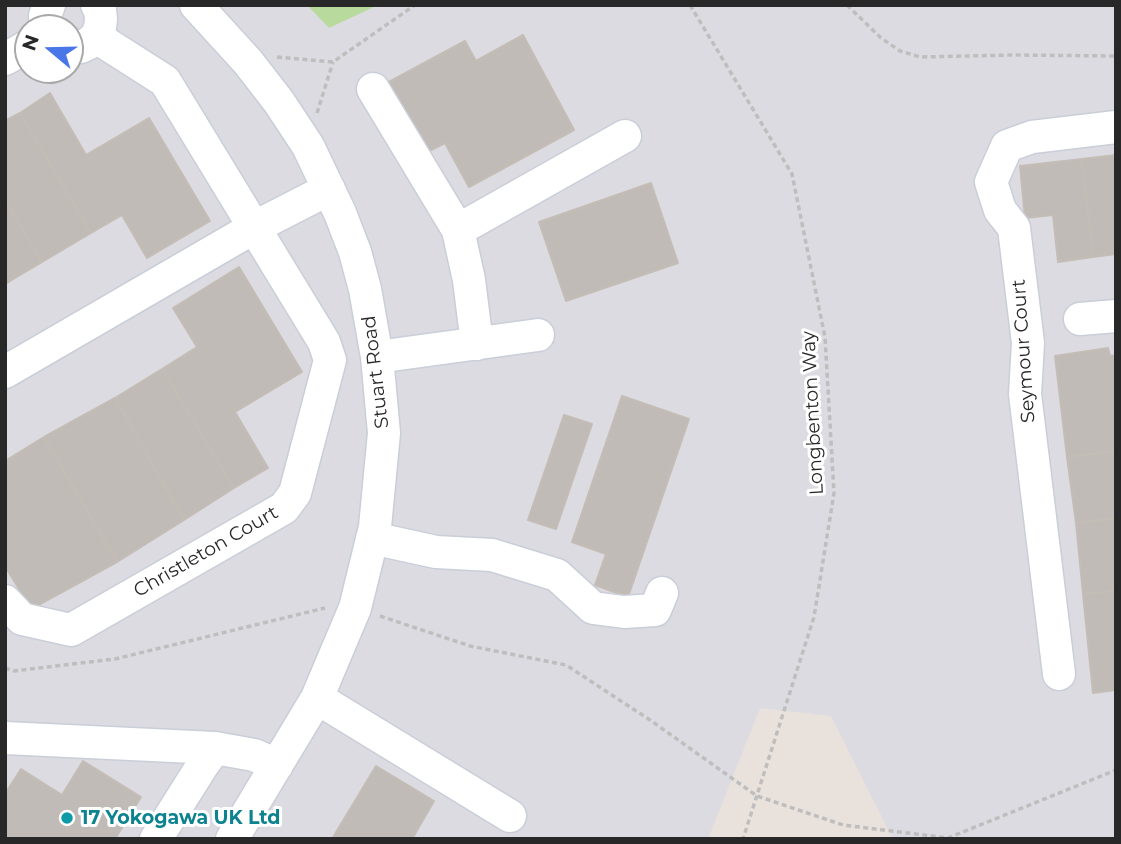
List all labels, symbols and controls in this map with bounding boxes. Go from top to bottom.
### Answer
north arrow [14,14,84,84]
text: N [17,32,44,54]
street label: Seymour Court [1008,278,1040,424]
street label: Stuart Road [358,314,394,430]
street label: Longbenton Way [797,330,829,496]
street label: Christleton Court [130,501,282,603]
place label: 17 Yokogawa UK Ltd [81,807,280,829]
marker: 17 Yokogawa UK Ltd [59,810,75,826]

